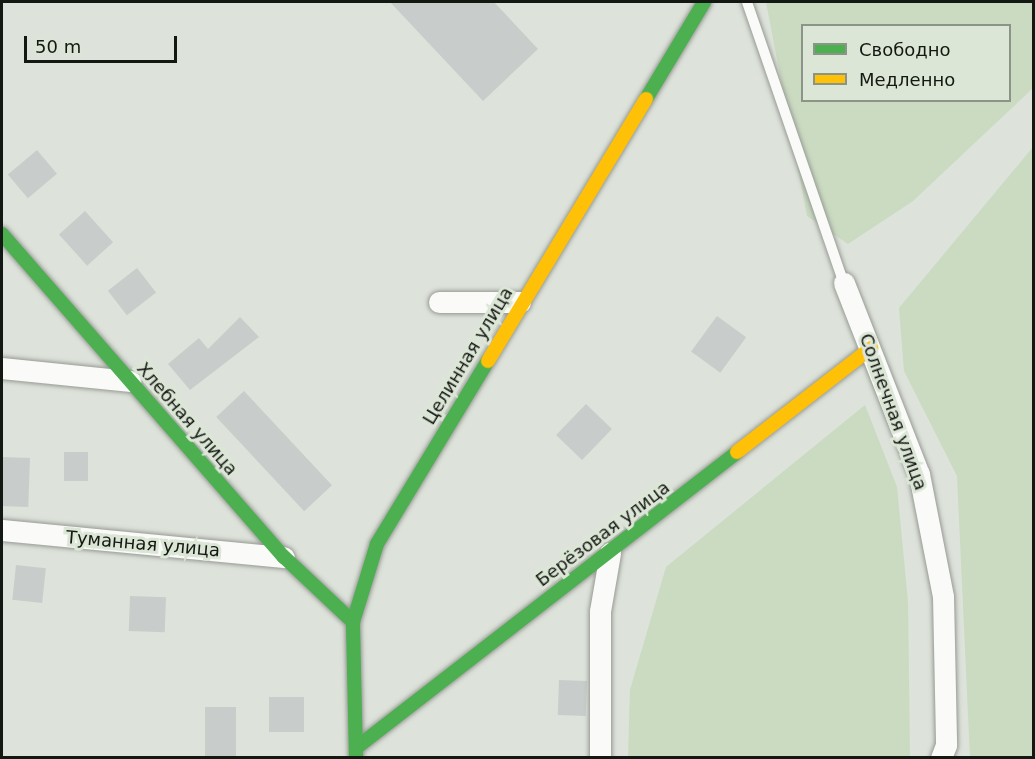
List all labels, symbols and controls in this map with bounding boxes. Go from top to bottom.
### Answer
scale bar [27,24,180,62]
legend [801,24,1011,102]
text: 50 m [35,36,81,57]
text: Свободно [859,39,951,60]
text: Медленно [859,69,955,90]
street label: Целинная улица [418,283,518,429]
street label: Солнечная улица [855,331,931,493]
street label: Хлебная улица [132,358,242,480]
street label: Берёзовая улица [532,477,674,591]
street label: Туманная улица [65,527,221,561]

